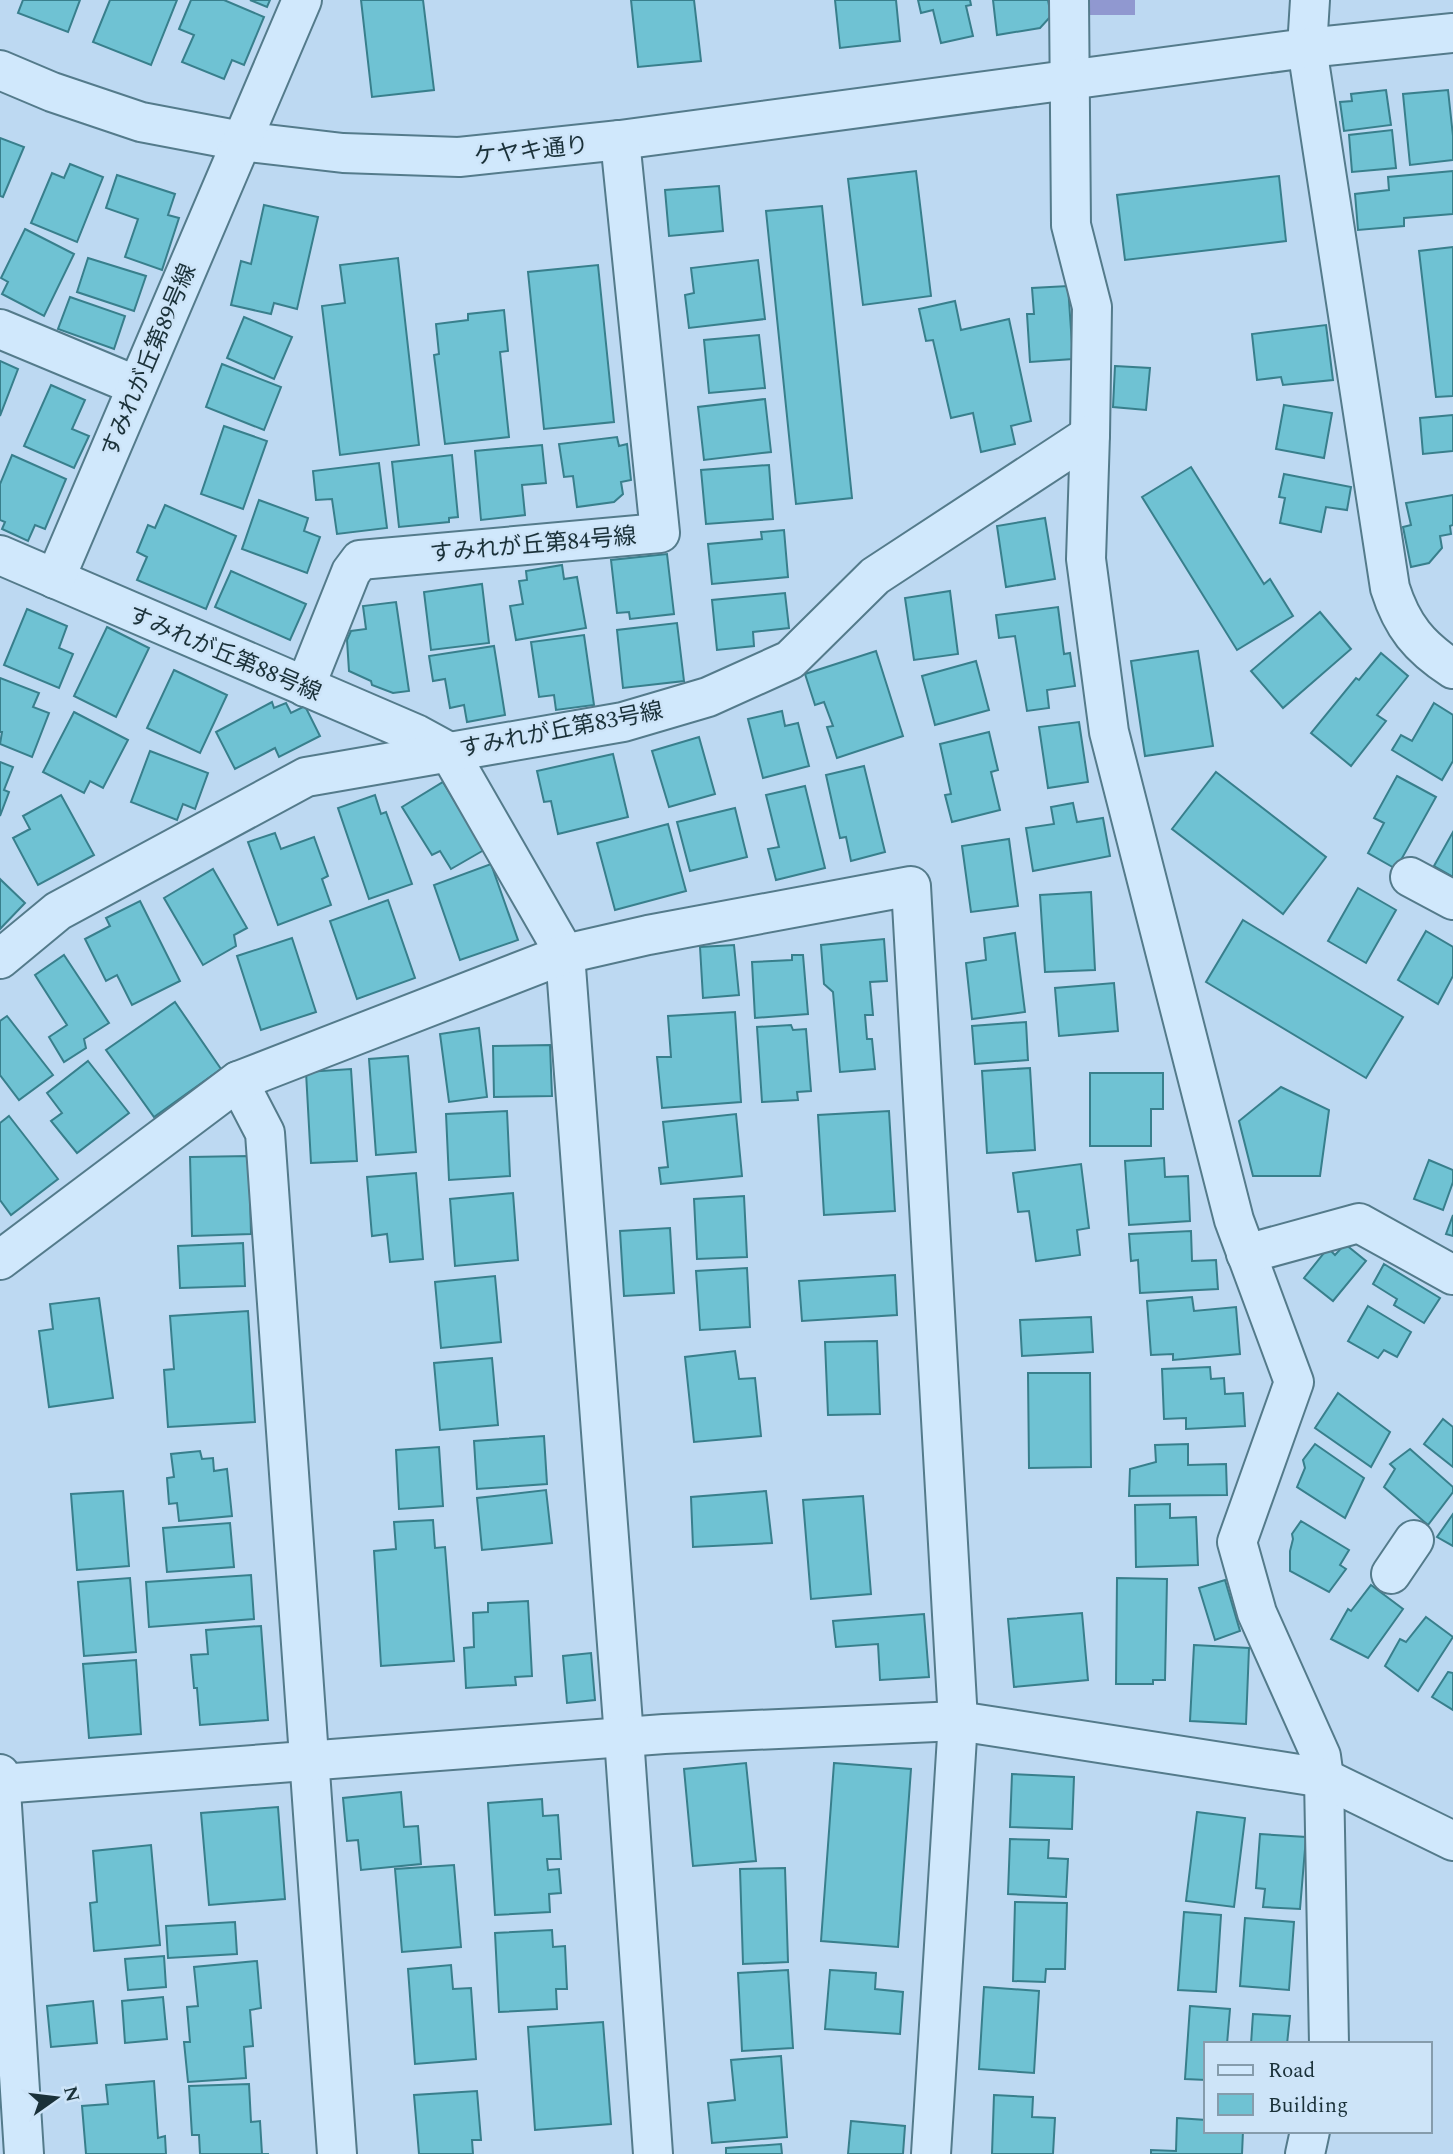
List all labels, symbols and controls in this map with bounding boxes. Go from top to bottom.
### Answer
street label: ケヤキ通り [472,128,590,175]
street label: すみれが丘第89号線 [93,258,206,463]
street label: すみれが丘第84号線 [428,519,638,572]
street label: すみれが丘第88号線 [122,598,327,711]
street label: すみれが丘第83号線 [456,694,666,767]
legend [1204,2042,1432,2133]
text: Road [1268,2055,1315,2087]
north arrow [21,2063,91,2133]
text: N [55,2083,87,2105]
text: Building [1268,2090,1348,2122]

